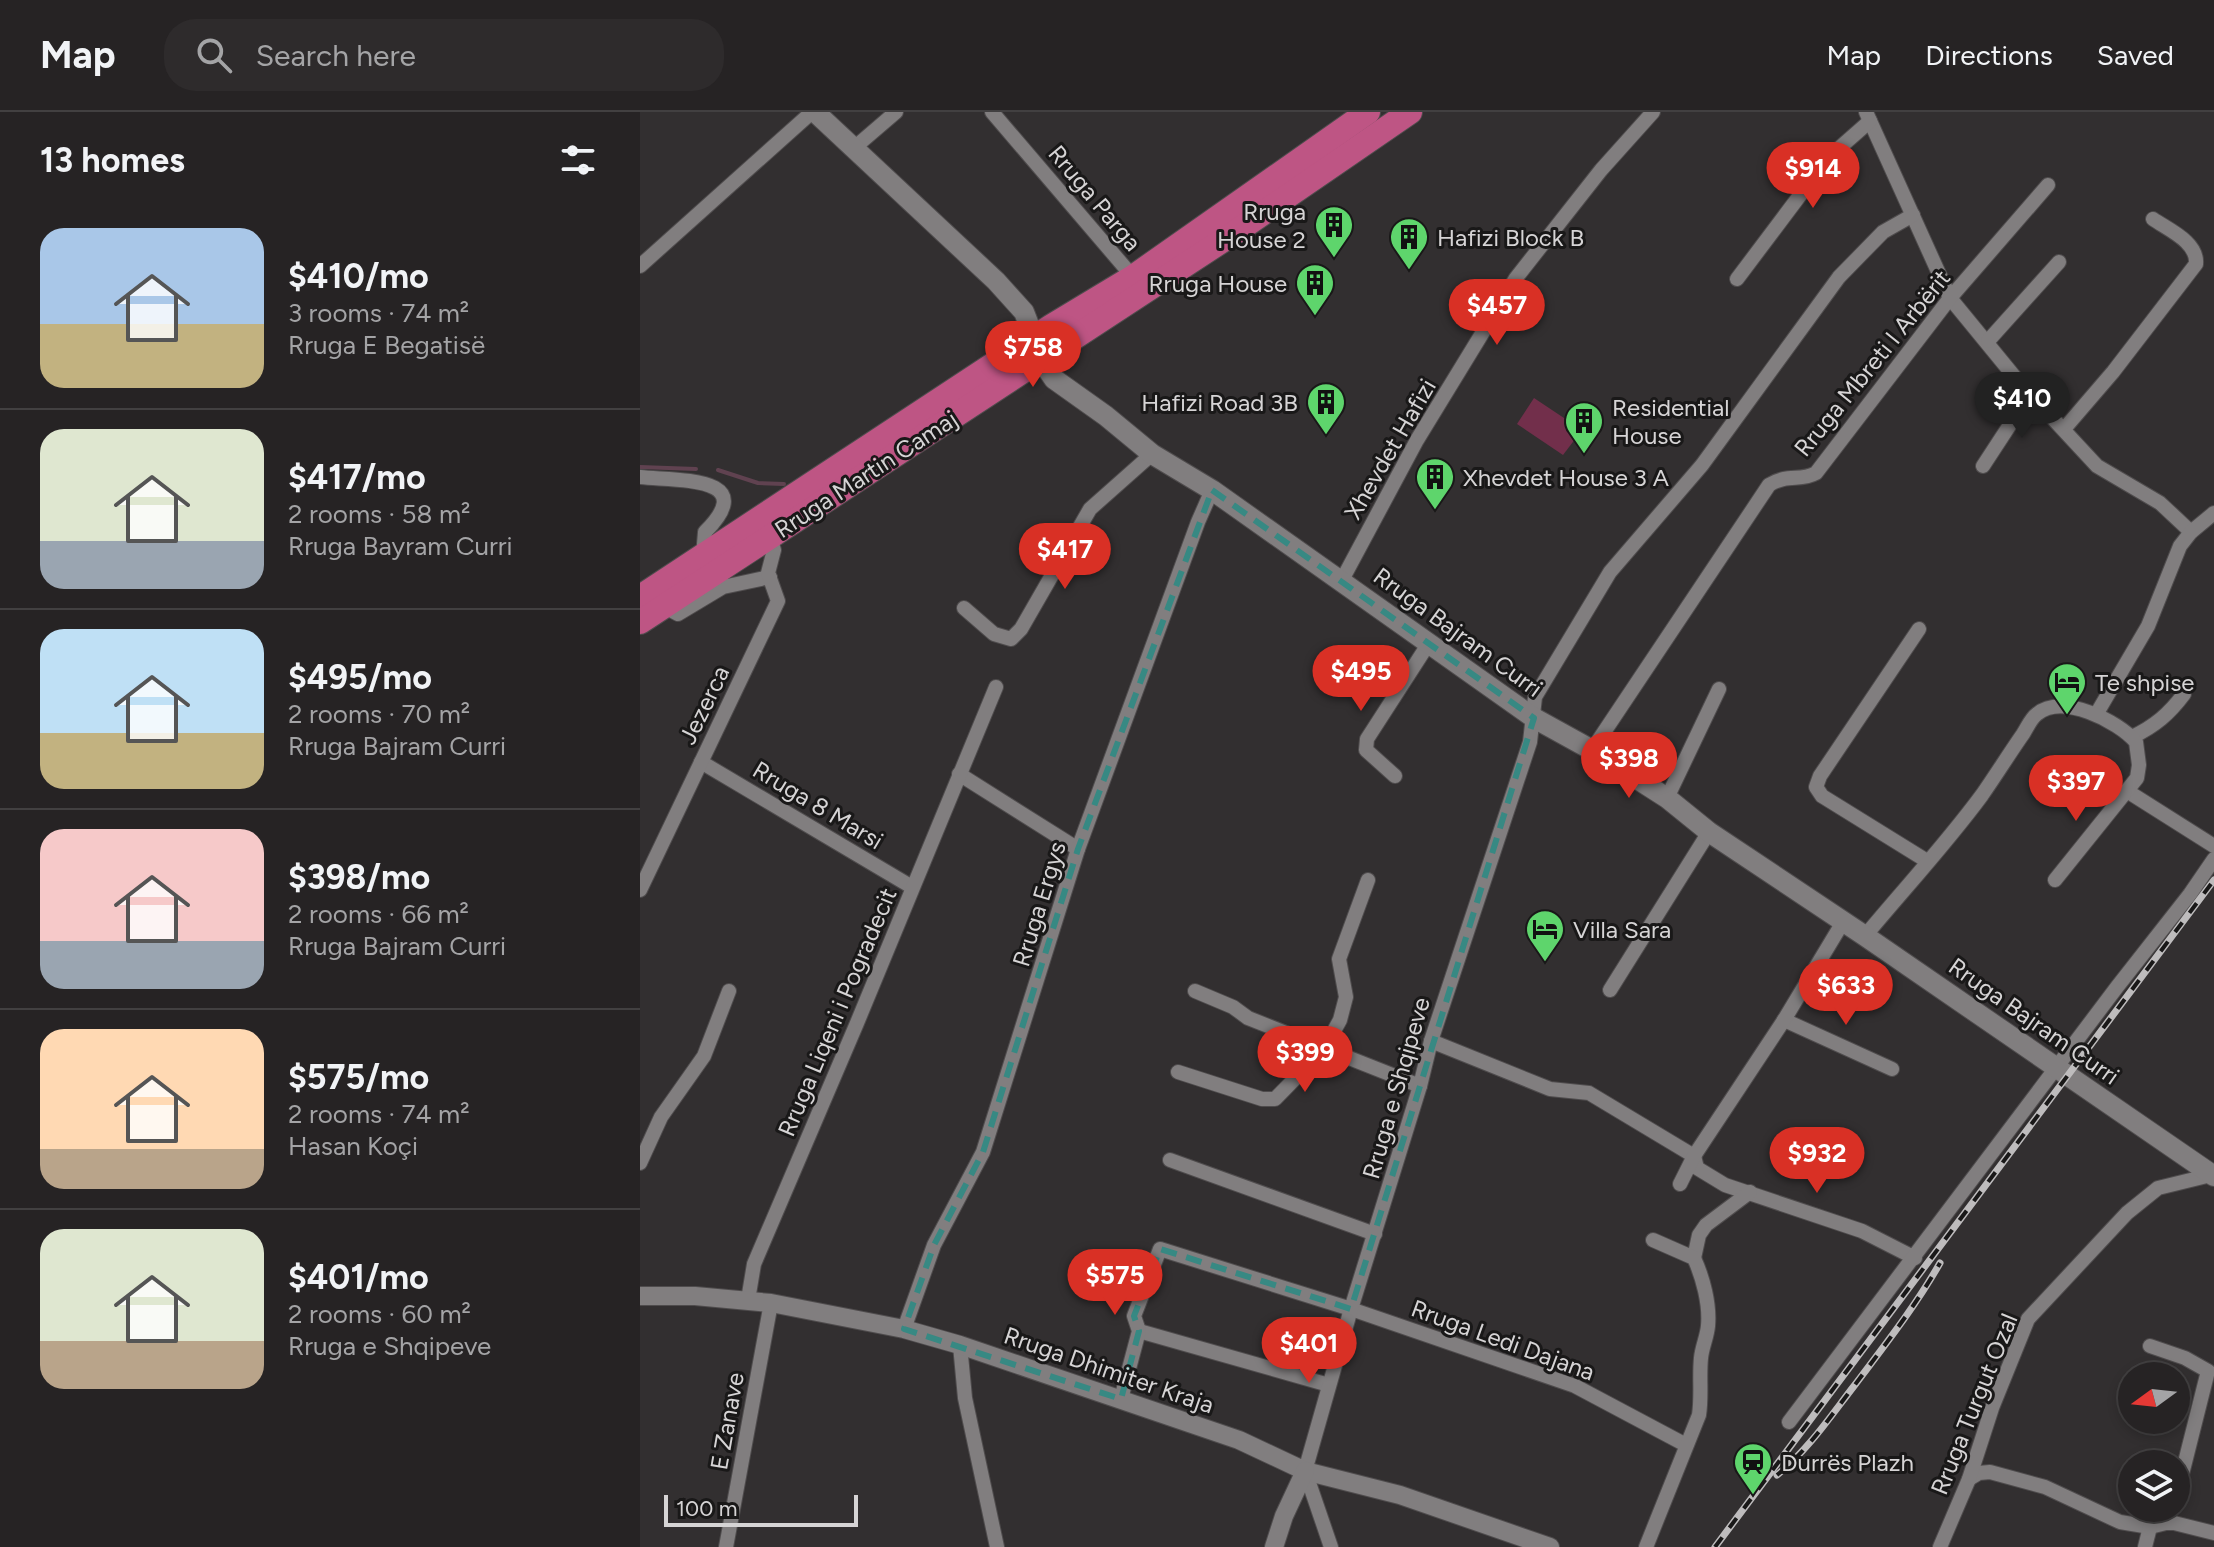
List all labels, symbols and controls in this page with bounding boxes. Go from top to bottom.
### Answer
search box [164,19,724,91]
text: Map [40,32,116,78]
icon: search [192,33,236,77]
text: Search here [256,37,416,74]
text: Map [1827,38,1881,72]
text: Directions [1925,38,2053,72]
text: Saved [2097,38,2174,72]
icon: filters [556,138,600,182]
street label: Rruga Parga [1042,139,1148,257]
text: 13 homes [40,140,185,181]
pin: $914 [1766,142,1860,210]
text: $914 [1785,152,1841,184]
place label: Rruga House 2 [1217,197,1306,254]
building icon: Rruga House 2 [1313,204,1355,259]
building icon: Hafizi Block B [1388,216,1430,271]
place label: Hafizi Block B [1437,223,1584,252]
text: $410/mo [288,256,429,297]
icon: home [104,260,200,356]
building icon: Rruga House [1294,262,1336,317]
street label: Rruga Mbreti I Arbërit [1788,264,1956,462]
place label: Rruga House [1149,269,1287,298]
pin: $457 [1450,279,1544,347]
text: $457 [1467,289,1527,321]
text: 3 rooms · 74 m² [288,297,469,329]
pin: $758 [986,321,1080,389]
text: Rruga E Begatisë [288,329,485,361]
text: $758 [1003,331,1063,363]
pin: $410 [1975,372,2069,440]
street label: Xhevdet Hafizi [1338,374,1442,524]
building icon: Hafizi Road 3B [1305,381,1347,436]
text: $410 [1993,382,2051,414]
place label: Hafizi Road 3B [1141,388,1298,417]
place label: Residential House [1612,393,1730,450]
building icon: Residential House [1563,400,1605,455]
street label: Rruga Martin Camaj [769,404,963,544]
building icon: Xhevdet House 3 A [1414,456,1456,511]
text: $417/mo [288,457,426,498]
icon: home [104,461,200,557]
place label: Xhevdet House 3 A [1463,463,1670,492]
text: 2 rooms · 58 m² [288,498,470,530]
pin: $417 [1018,523,1112,591]
text: Rruga Bayram Curri [288,530,513,562]
text: $417 [1037,533,1093,565]
street label: Rruga Bajram Curri [1368,561,1548,703]
pin: $495 [1314,645,1408,713]
text: $495 [1330,655,1392,687]
text: $495/mo [288,657,432,698]
icon: home [104,661,200,757]
street label: Jezerca [673,661,735,749]
hotel icon: Te shpise [2046,661,2088,716]
place label: Te shpise [2095,668,2194,697]
text: 2 rooms · 70 m² [288,698,470,730]
text: Rruga Bajram Curri [288,730,506,762]
pin: $398 [1582,732,1676,800]
text: $398 [1599,742,1659,774]
street label: Rruga 8 Marsi [748,755,888,855]
pin: $397 [2029,755,2123,823]
text: $397 [2047,765,2105,797]
street label: Rruga Ergys [1006,838,1072,970]
text: $398/mo [288,857,430,898]
icon: home [104,861,200,957]
street label: Rruga Liqeni i Pogradecit [771,883,903,1141]
text: 2 rooms · 66 m² [288,898,469,930]
hotel icon: Villa Sara [1524,908,1566,963]
place label: Villa Sara [1573,915,1671,944]
text: Rruga Bajram Curri [288,930,506,962]
street label: Rruga Bajram Curri [1943,951,2125,1091]
pin: $633 [1799,959,1893,1027]
text: $633 [1817,969,1875,1001]
street label: Rruga e Shqipeve [1356,994,1436,1182]
pin: $399 [1258,1026,1352,1094]
text: $399 [1275,1036,1335,1068]
text: $575/mo [288,1057,429,1098]
icon: home [104,1061,200,1157]
text: 2 rooms · 74 m² [288,1098,470,1130]
pin: $932 [1770,1127,1864,1195]
text: Hasan Koçi [288,1130,418,1162]
text: $932 [1788,1137,1847,1169]
pin: $575 [1068,1249,1162,1317]
text: $401/mo [288,1257,429,1298]
text: $575 [1085,1259,1145,1291]
icon: home [104,1261,200,1357]
street label: Rruga Ledi Dajana [1407,1293,1599,1387]
text: 2 rooms · 60 m² [288,1298,471,1330]
street label: Rruga Turgut Ozal [1924,1309,2024,1499]
pin: $401 [1262,1317,1356,1385]
street label: Rruga Dhimiter Kraja [1000,1320,1218,1420]
text: $401 [1280,1327,1338,1359]
text: Rruga e Shqipeve [288,1330,491,1362]
north arrow [2118,1362,2190,1434]
map controls [2118,1362,2190,1522]
street label: E Zanave [704,1370,750,1472]
station icon: Durrës Plazh [1732,1441,1774,1496]
place label: Durrës Plazh [1781,1448,1914,1477]
button: layers [2118,1450,2190,1522]
scale bar [664,1491,858,1527]
text: 100 m [676,1495,737,1522]

